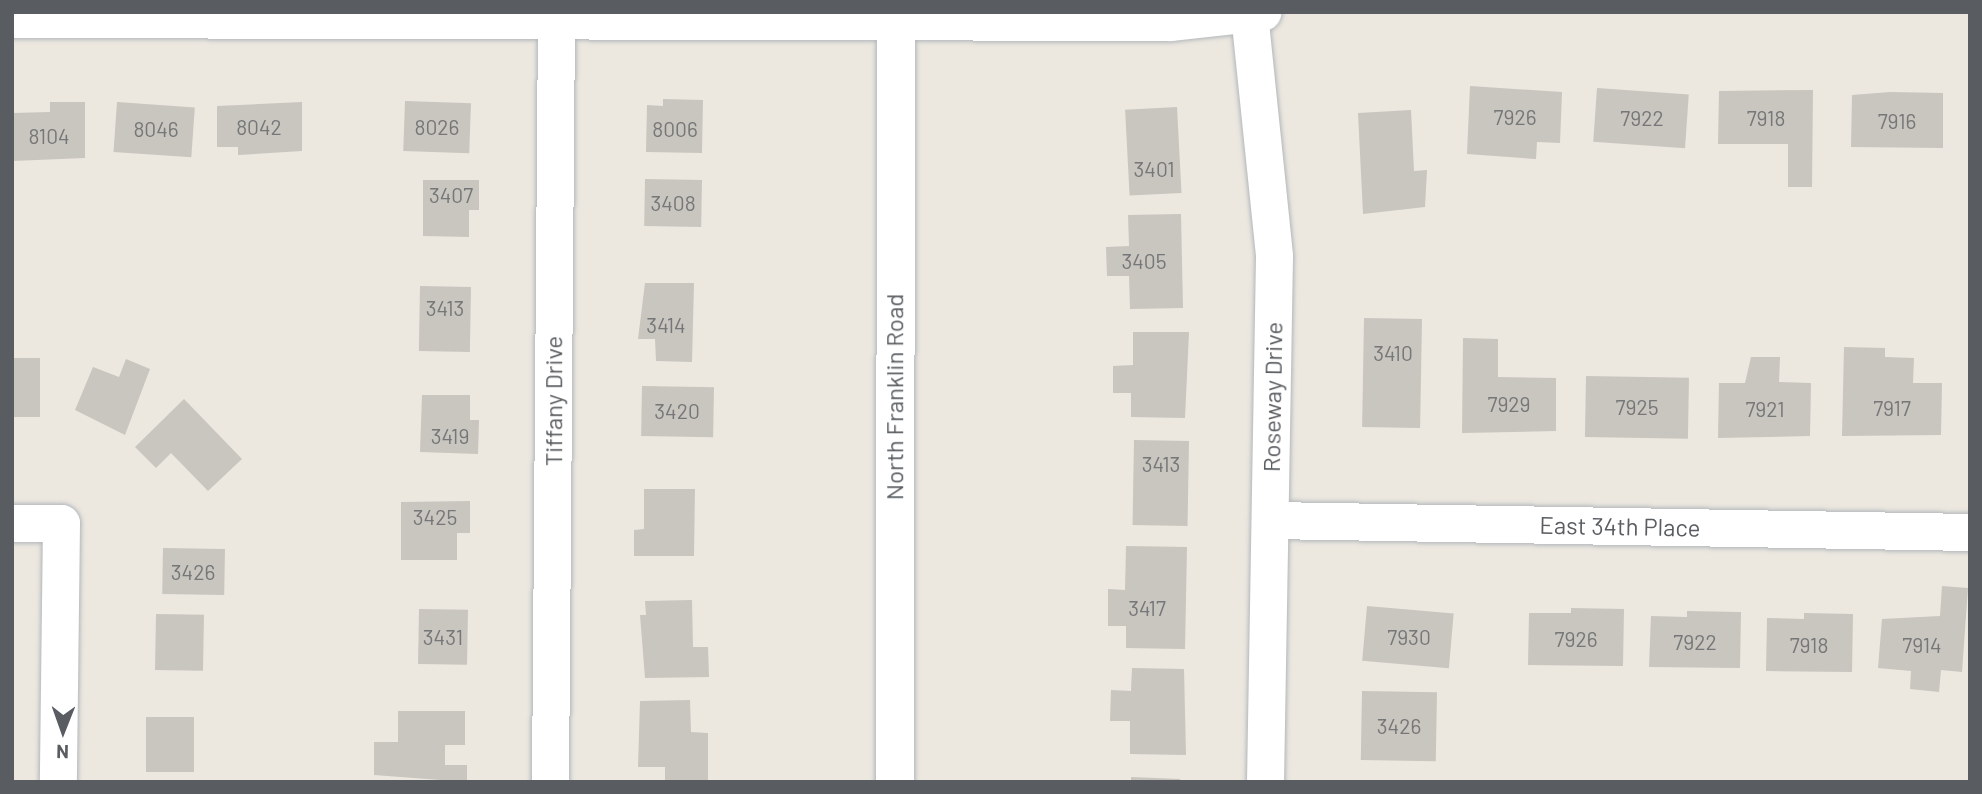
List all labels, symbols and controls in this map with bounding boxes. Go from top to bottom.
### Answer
house number: 7926 [1494,104,1536,130]
house number: 7922 [1620,105,1664,131]
house number: 7918 [1747,105,1785,131]
house number: 7916 [1878,108,1916,134]
house number: 8042 [236,114,282,140]
house number: 8026 [415,114,459,140]
house number: 8046 [133,116,179,142]
house number: 8006 [652,116,698,142]
house number: 8104 [28,123,70,149]
house number: 3401 [1133,156,1175,182]
house number: 3407 [429,182,473,208]
house number: 3408 [650,190,696,216]
house number: 3405 [1121,248,1167,274]
street label: North Franklin Road [880,294,908,500]
house number: 3413 [426,295,464,321]
house number: 3414 [646,312,686,338]
street label: Roseway Drive [1256,322,1288,472]
street label: Tiffany Drive [539,336,567,466]
house number: 3410 [1373,340,1413,366]
house number: 7929 [1487,391,1531,417]
house number: 7925 [1616,394,1658,420]
house number: 7917 [1873,395,1911,421]
house number: 7921 [1745,396,1785,422]
house number: 3420 [654,398,700,424]
house number: 3419 [431,423,469,449]
house number: 3413 [1142,451,1180,477]
house number: 3425 [413,504,457,530]
street label: East 34th Place [1539,510,1701,542]
house number: 3426 [171,559,215,585]
house number: 3417 [1128,595,1166,621]
house number: 3431 [423,624,463,650]
house number: 7930 [1387,624,1431,650]
house number: 7926 [1555,626,1597,652]
house number: 7922 [1673,629,1717,655]
house number: 7918 [1790,632,1828,658]
house number: 7914 [1902,632,1942,658]
north arrow [28,696,98,766]
house number: 3426 [1377,713,1421,739]
text: N [56,741,69,764]

